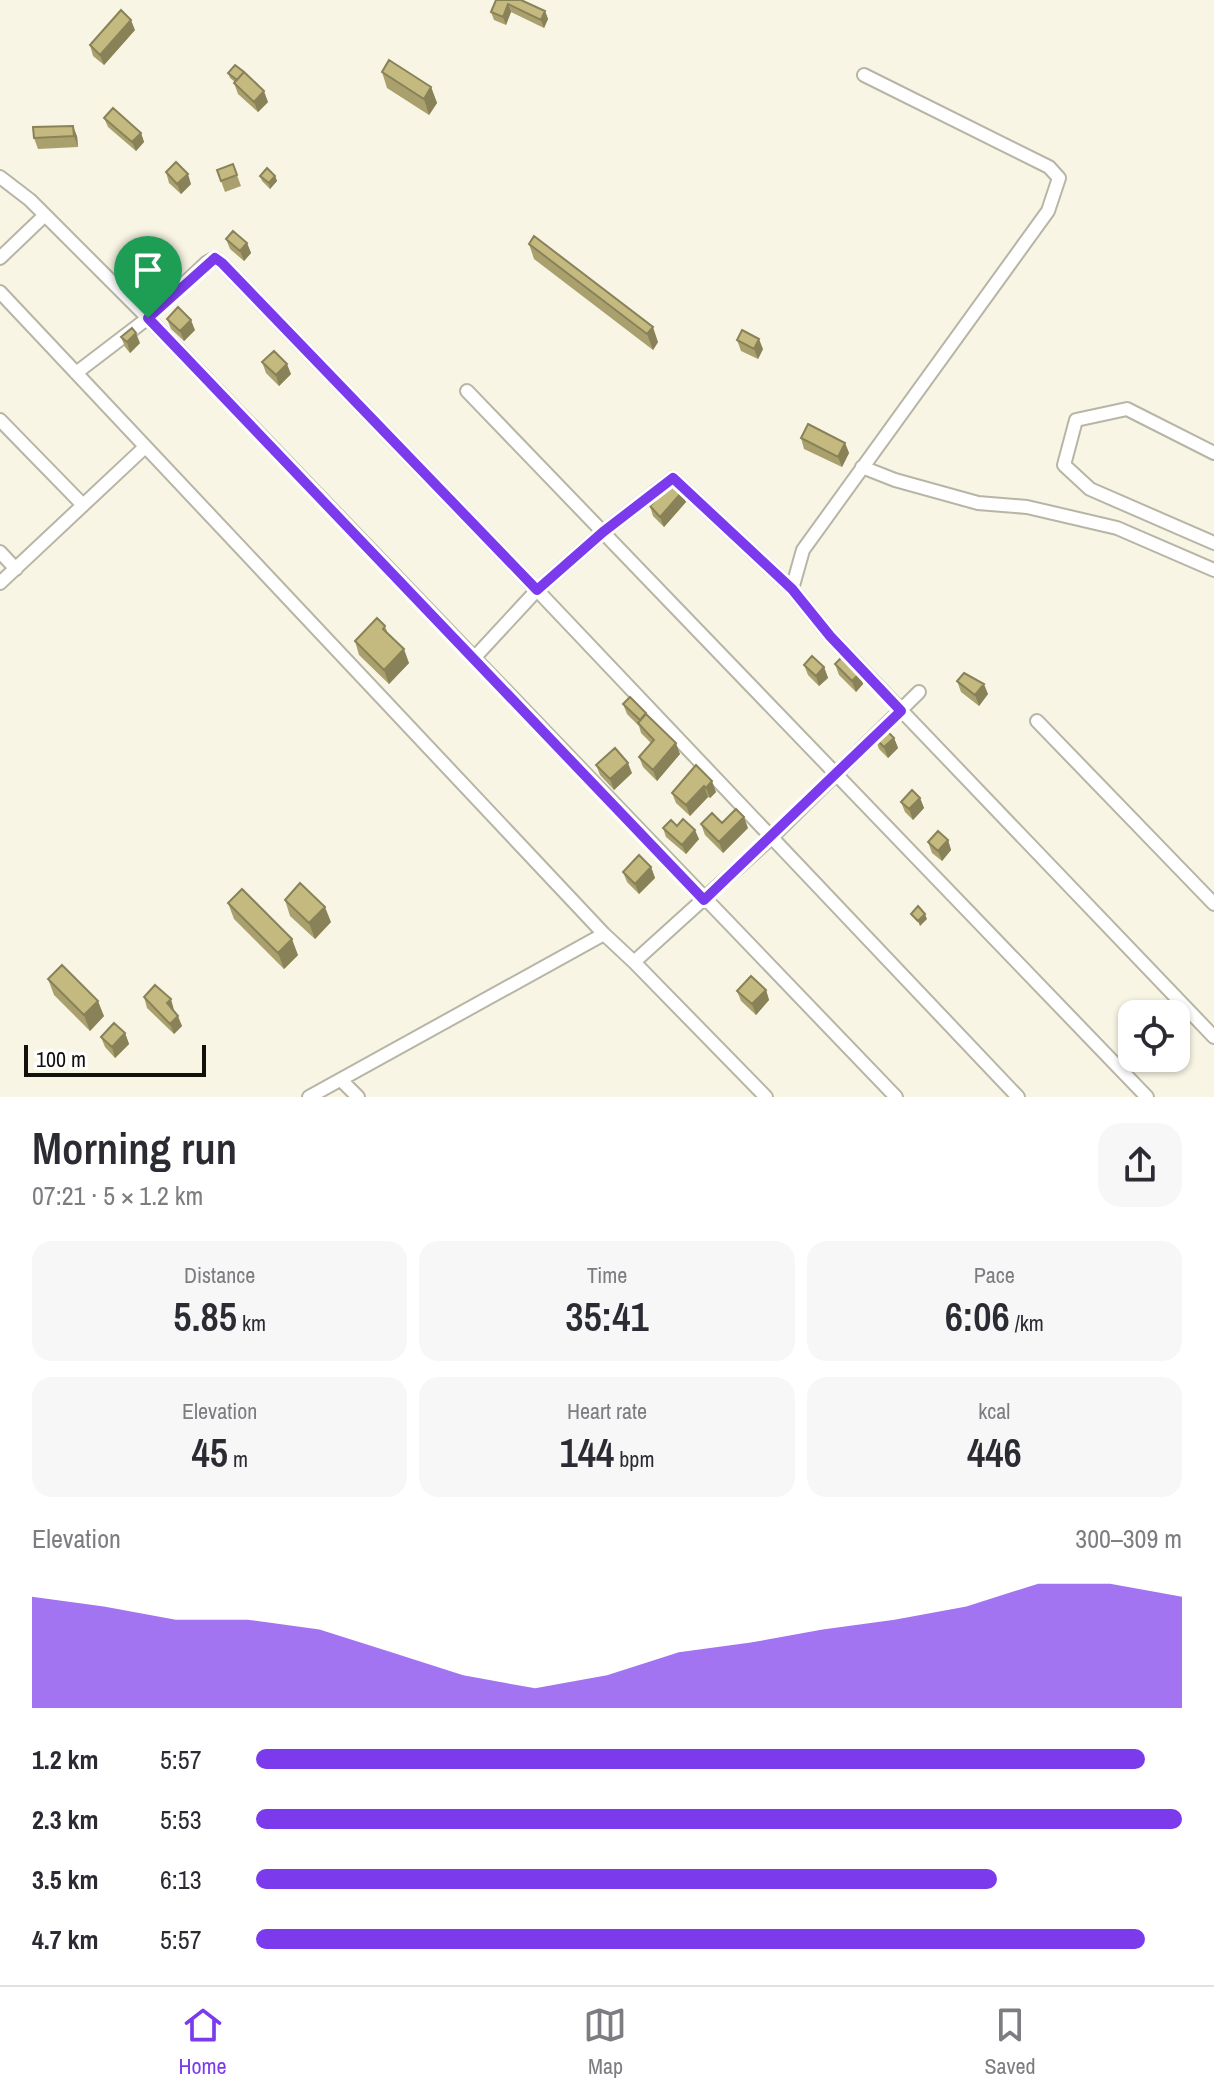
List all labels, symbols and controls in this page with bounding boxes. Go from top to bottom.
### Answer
pin [114,236,182,318]
icon: arrive [126,248,170,292]
map controls [1118,1000,1190,1072]
button: locate [1118,1000,1190,1072]
scale bar [24,1041,206,1077]
text: 100 m [36,1044,86,1074]
text: Morning run [32,1118,237,1178]
button: share [1098,1123,1182,1207]
text: 07:21 · 5 × 1.2 km [32,1178,203,1213]
text: Distance [184,1260,255,1290]
text: Time [587,1260,627,1290]
text: Pace [974,1260,1015,1290]
text: 5.85 [173,1290,237,1343]
text: 35:41 [565,1290,649,1343]
text: 6:06 [945,1290,1010,1343]
text: km [237,1308,266,1338]
text: /km [1010,1308,1044,1338]
text: Elevation [182,1396,257,1426]
text: Heart rate [567,1396,647,1426]
text: kcal [978,1396,1010,1426]
text: 45 [191,1426,228,1479]
text: 144 [560,1426,614,1479]
text: 446 [967,1426,1022,1479]
text: m [228,1444,248,1474]
text: bpm [614,1444,654,1474]
text: Elevation [32,1521,121,1556]
text: 300–309 m [1075,1521,1182,1556]
text: 1.2 km [32,1742,98,1777]
text: 5:57 [160,1742,202,1777]
text: 2.3 km [32,1802,98,1837]
text: 5:53 [160,1802,202,1837]
text: 3.5 km [32,1862,98,1897]
text: 6:13 [160,1862,202,1897]
text: 4.7 km [32,1922,98,1957]
text: 5:57 [160,1922,202,1957]
tab: Home [178,2003,227,2081]
tab: Map [583,2003,627,2081]
tab: Saved [984,2003,1036,2081]

